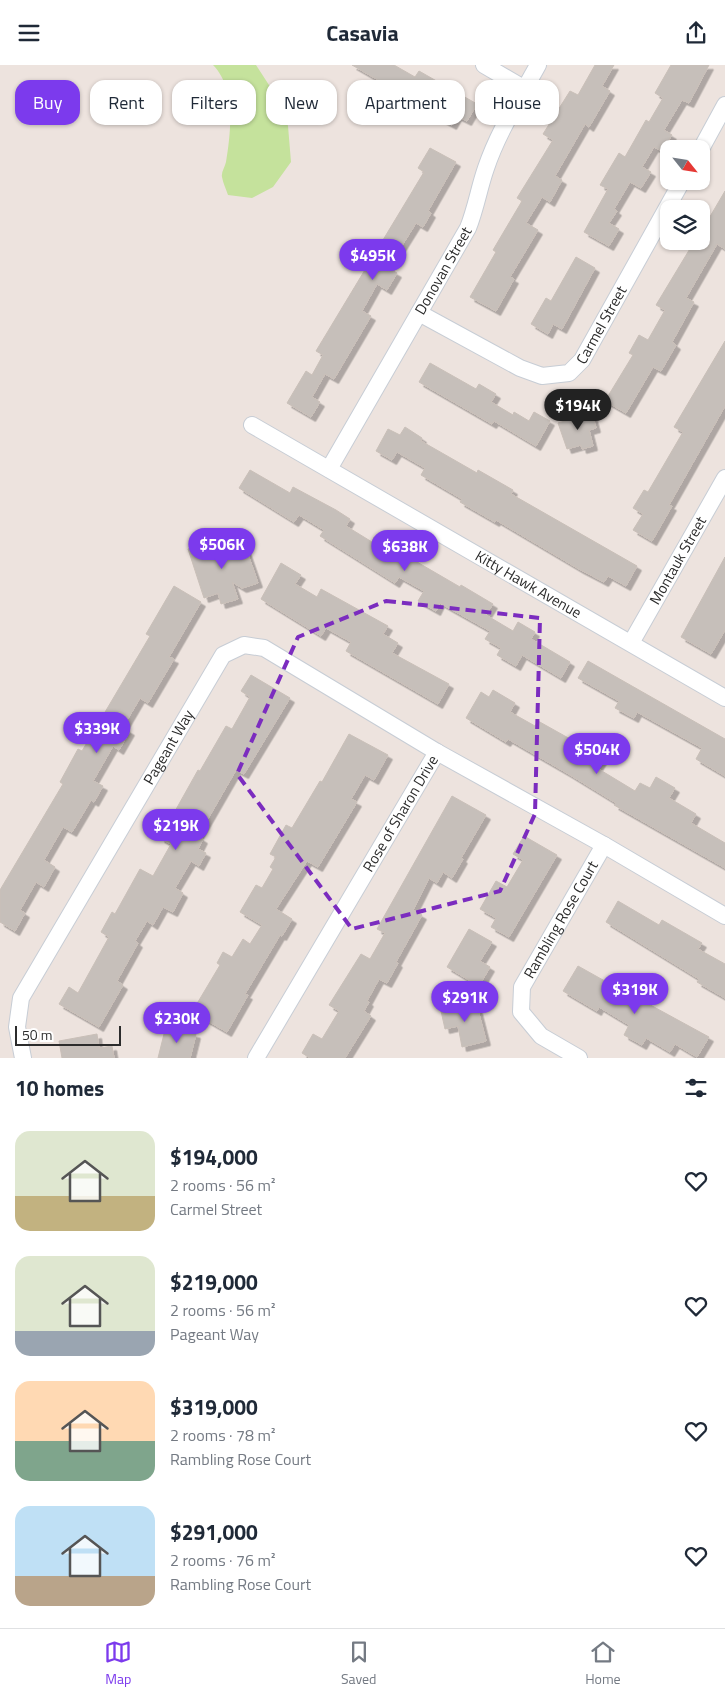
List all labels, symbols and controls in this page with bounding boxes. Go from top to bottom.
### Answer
text: Casavia [326,16,399,50]
icon: menu [15,19,43,47]
icon: share [682,19,710,47]
chip: Buy [15,80,80,125]
chip: Rent [90,80,162,125]
chip: Filters [172,80,256,125]
chip: New [266,80,337,125]
chip: Apartment [347,80,465,125]
chip: House [475,80,559,125]
north arrow [660,140,710,190]
map controls [660,140,710,250]
button: layers [660,200,710,250]
street label: Donovan Street [408,221,478,319]
pin: $495K [338,239,408,281]
text: $495K [350,243,396,267]
street label: Carmel Street [570,281,633,368]
pin: $194K [543,389,613,431]
text: $194K [555,393,601,417]
street label: Montauk Street [643,511,712,609]
pin: $506K [187,527,257,570]
pin: $638K [370,529,440,572]
text: $506K [199,532,245,556]
text: $638K [382,534,428,558]
street label: Kitty Hawk Avenue [471,544,586,624]
street label: Pageant Way [137,705,199,789]
pin: $339K [62,711,132,754]
text: $339K [74,716,120,740]
pin: $504K [562,733,632,775]
text: $504K [574,737,620,761]
street label: Rose of Sharon Drive [357,751,444,876]
pin: $219K [141,809,211,851]
text: $219K [153,813,199,837]
street label: Rambling Rose Court [517,856,604,982]
pin: $319K [600,973,670,1015]
text: $319K [612,977,658,1001]
pin: $291K [430,981,500,1023]
text: $291K [442,985,488,1009]
pin: $230K [142,1001,212,1044]
text: $230K [154,1006,200,1030]
scale bar [15,1023,121,1046]
text: 50 m [22,1024,52,1045]
text: 10 homes [15,1072,104,1104]
icon: filters [682,1074,710,1102]
text: $194,000 [170,1141,258,1173]
icon: home [55,1151,115,1211]
icon: heart [682,1167,710,1195]
text: 2 rooms · 56 m² [170,1173,275,1197]
text: Carmel Street [170,1197,262,1221]
text: $219,000 [170,1266,258,1298]
icon: home [55,1276,115,1336]
icon: heart [682,1292,710,1320]
text: 2 rooms · 56 m² [170,1298,275,1322]
text: Pageant Way [170,1322,259,1346]
text: $319,000 [170,1391,258,1423]
icon: home [55,1401,115,1461]
icon: heart [682,1417,710,1445]
text: 2 rooms · 78 m² [170,1423,275,1447]
text: Rambling Rose Court [170,1447,311,1471]
text: $291,000 [170,1516,258,1548]
icon: home [55,1526,115,1586]
icon: heart [682,1542,710,1570]
text: 2 rooms · 76 m² [170,1548,275,1572]
text: Rambling Rose Court [170,1572,311,1596]
tab: Map [104,1638,132,1689]
tab: Saved [341,1638,377,1689]
tab: Home [585,1638,621,1689]

